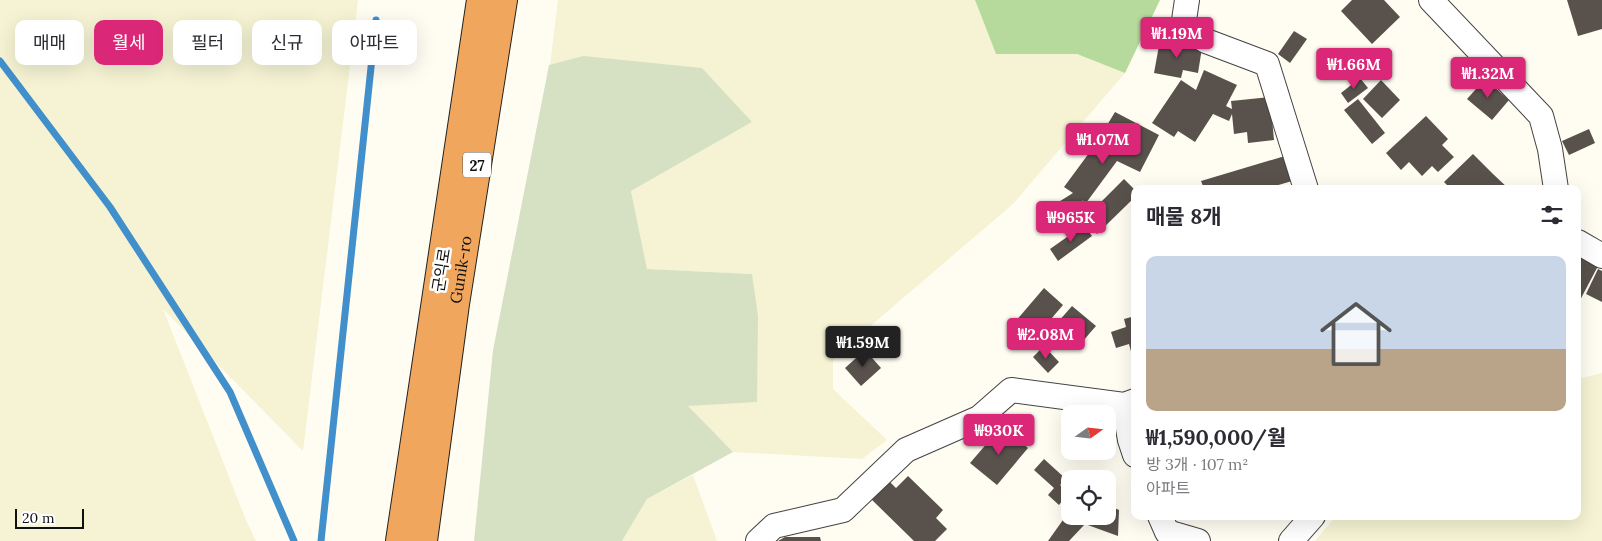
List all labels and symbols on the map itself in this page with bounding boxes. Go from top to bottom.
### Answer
pin: ₩1.19M [1136,17,1218,59]
pin: ₩1.66M [1313,48,1395,90]
pin: ₩1.32M [1447,56,1529,99]
pin: ₩1.07M [1062,122,1144,165]
road number: 27 [463,152,491,178]
pin: ₩965K [1036,200,1106,243]
street label: Gunik-ro [445,234,476,305]
street label: 군익로 [428,246,454,293]
pin: ₩2.08M [1005,318,1087,360]
pin: ₩1.59M [822,326,904,368]
north arrow [1061,405,1116,460]
pin: ₩930K [964,414,1034,456]
scale bar [15,506,84,529]

